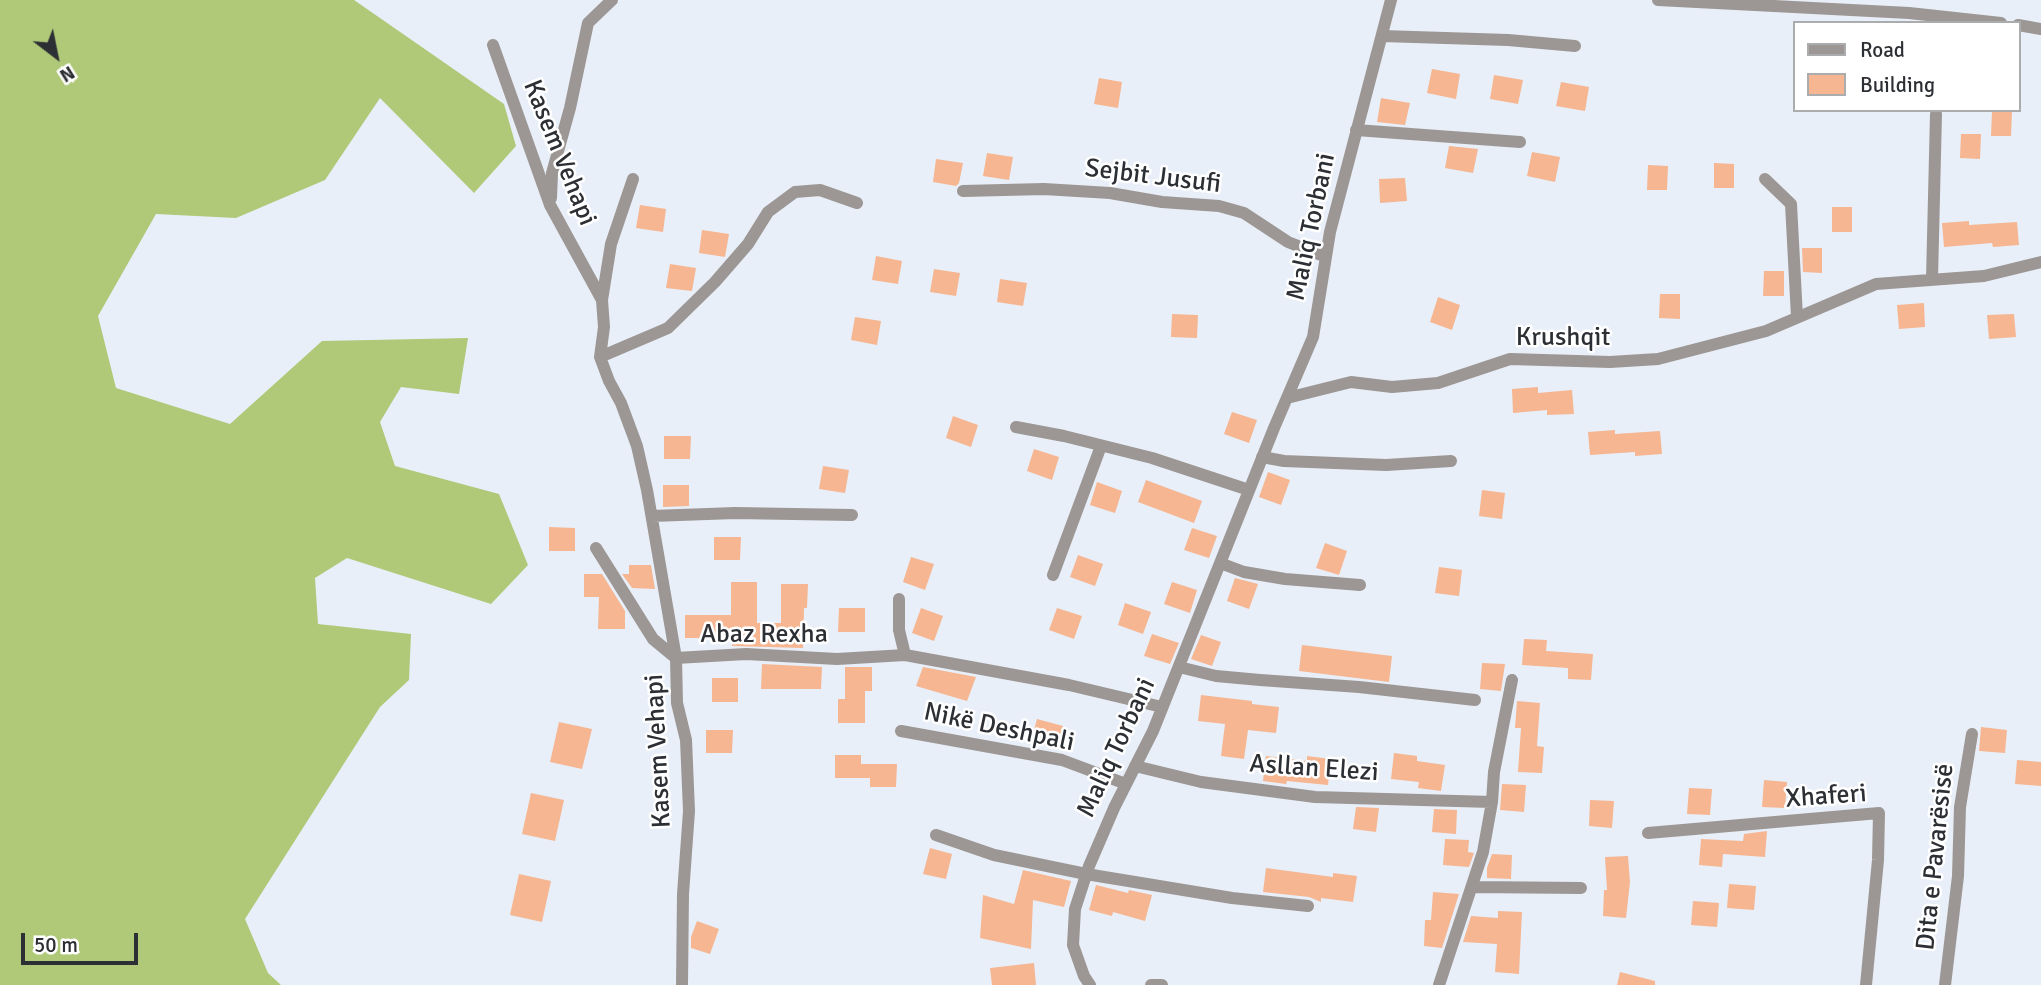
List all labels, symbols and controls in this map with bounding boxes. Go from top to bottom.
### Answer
north arrow [21,21,91,91]
legend [1792,21,2020,112]
text: Road [1860,37,1905,63]
text: N [55,60,79,87]
text: Building [1860,72,1935,98]
street label: Kasem Vehapi [516,76,602,230]
street label: Maliq Torbani [1281,150,1343,304]
street label: Sejbit Jusufi [1083,153,1223,201]
street label: Krushqit [1516,322,1610,354]
street label: Abaz Rexha [700,619,828,651]
street label: Kasem Vehapi [639,673,679,829]
street label: Maliq Torbani [1071,673,1163,823]
street label: Nikë Deshpali [921,697,1077,759]
street label: Asllan Elezi [1248,749,1380,789]
street label: Dita e Pavarësisë [1911,762,1961,952]
street label: Xhaferi [1784,779,1868,815]
scale bar [24,918,142,962]
text: 50 m [34,932,78,958]

